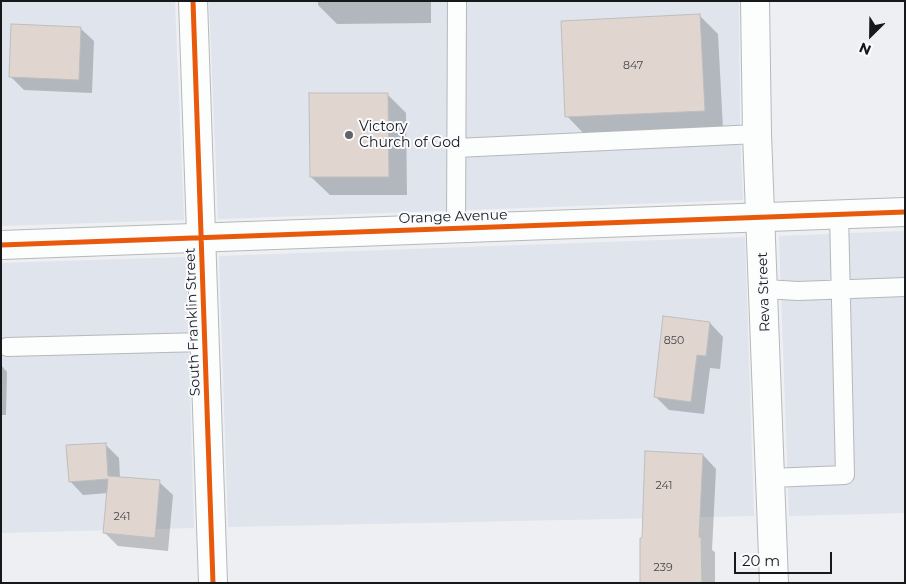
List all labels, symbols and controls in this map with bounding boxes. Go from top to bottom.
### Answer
north arrow [846,10,896,60]
text: N [856,38,874,59]
house number: 847 [623,59,643,73]
place label: Victory Church of God [359,119,460,152]
marker: Victory Church of God [343,129,355,141]
street label: Orange Avenue [398,207,508,227]
street label: South Franklin Street [182,248,204,396]
street label: Reva Street [754,252,774,332]
house number: 850 [664,334,684,348]
house number: 241 [656,479,672,493]
house number: 241 [114,510,130,524]
scale bar [736,542,834,574]
text: 20 m [742,551,780,570]
house number: 239 [653,561,673,575]

